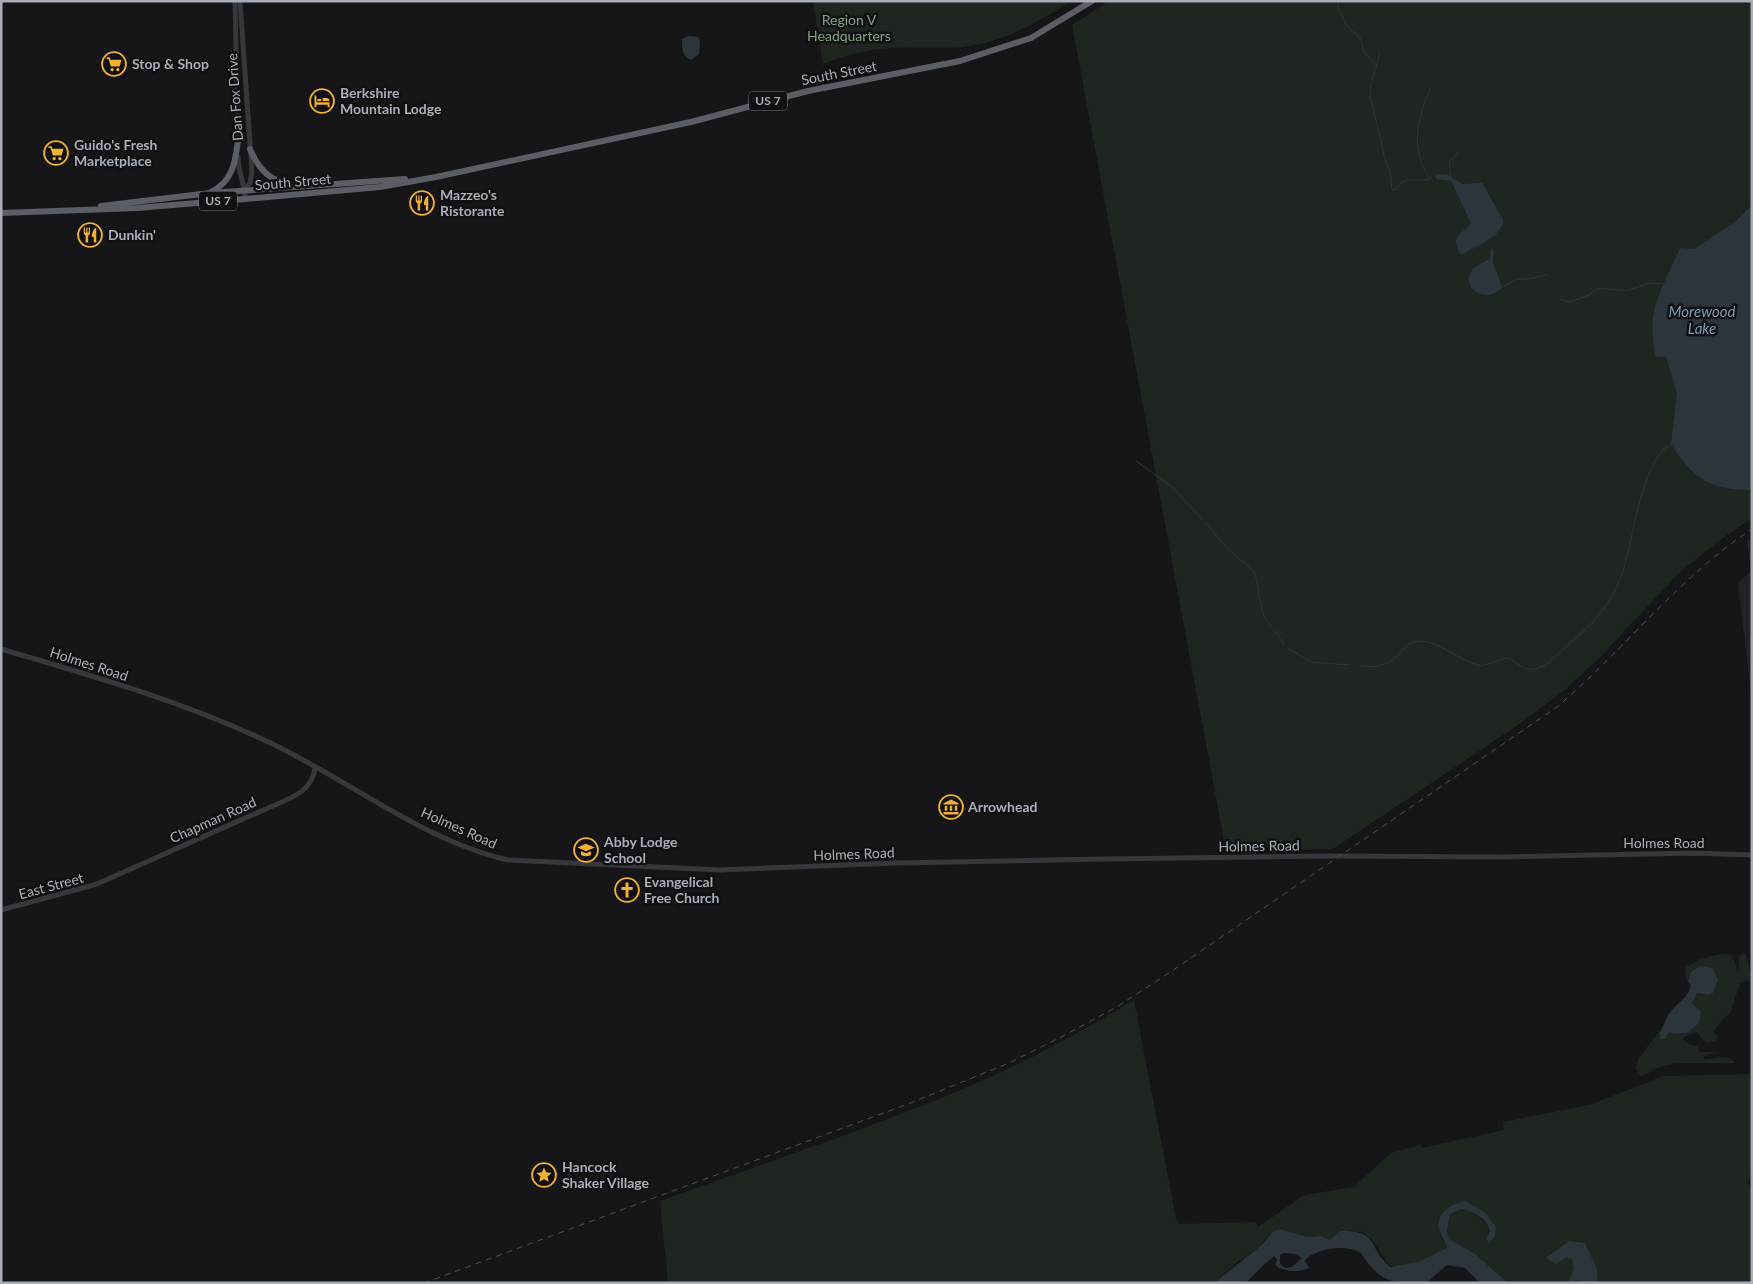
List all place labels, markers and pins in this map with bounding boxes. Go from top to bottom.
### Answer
supermarket icon: Stop & Shop [101,51,127,77]
place label: Stop & Shop [132,55,209,72]
place label: Berkshire Mountain Lodge [340,84,442,117]
hotel icon: Berkshire Mountain Lodge [309,88,335,114]
place label: Guido's Fresh Marketplace [74,136,158,169]
supermarket icon: Guido's Fresh Marketplace [43,140,69,166]
place label: Mazzeo's Ristorante [440,186,505,219]
restaurant icon: Mazzeo's Ristorante [409,190,435,216]
restaurant icon: Dunkin' [77,222,103,248]
place label: Dunkin' [108,226,156,243]
museum icon: Arrowhead [938,794,964,820]
place label: Arrowhead [967,798,1038,815]
place label: Abby Lodge School [603,833,678,866]
school or university icon: Abby Lodge School [573,837,599,863]
place label: Evangelical Free Church [644,873,720,906]
church icon: Evangelical Free Church [614,877,640,903]
place label: Hancock Shaker Village [562,1158,650,1191]
place icon: Hancock Shaker Village [531,1162,557,1188]

